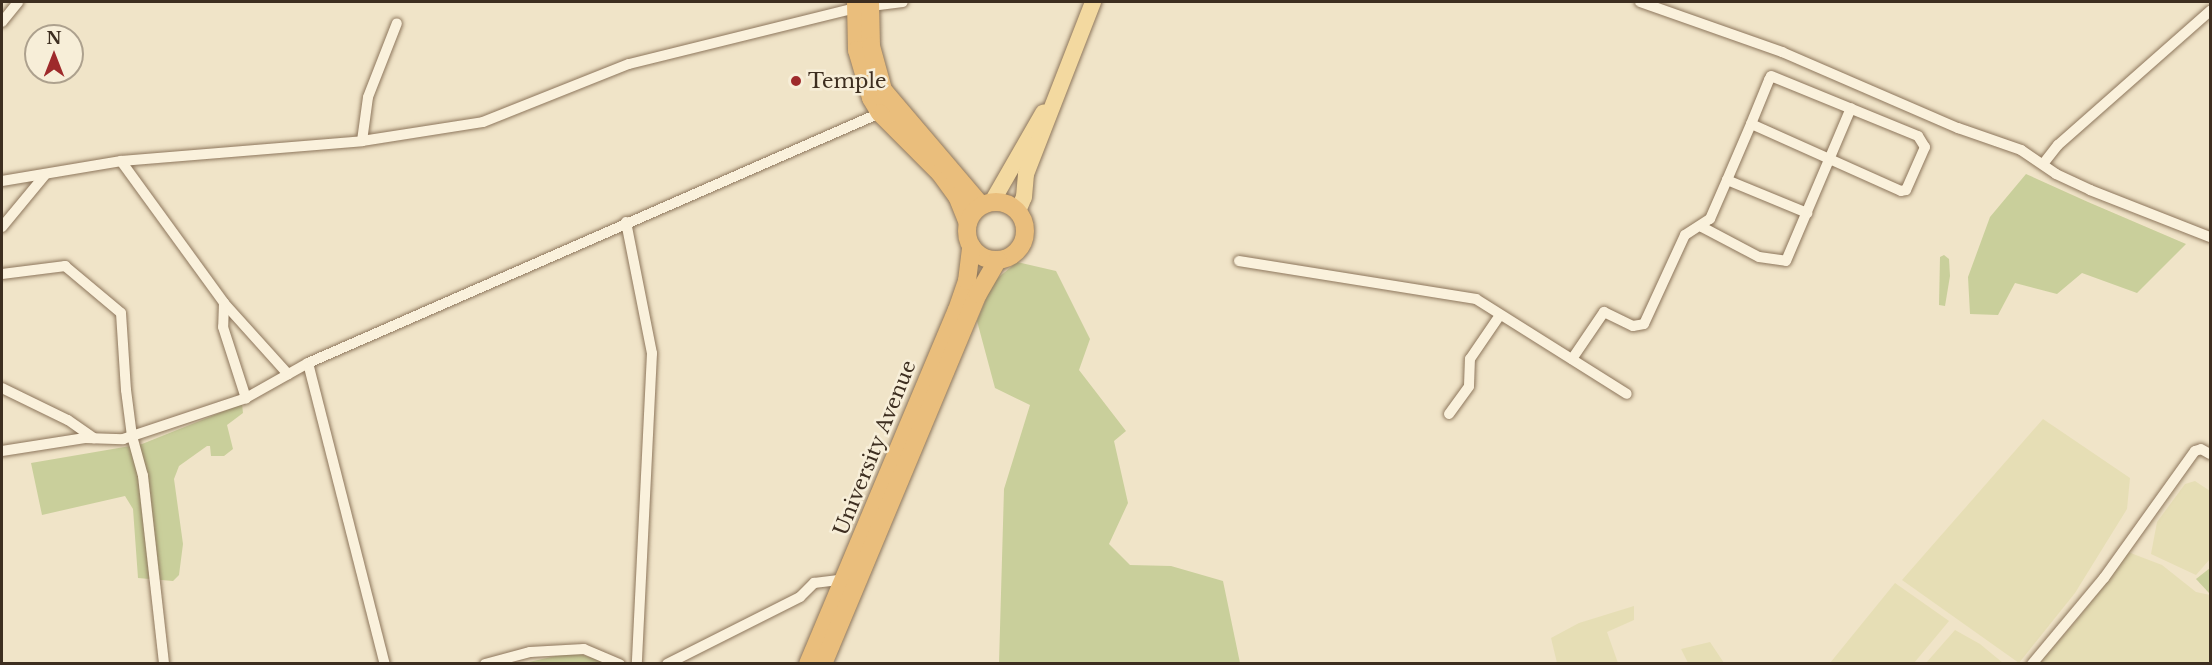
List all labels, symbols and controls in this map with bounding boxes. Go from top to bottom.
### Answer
north arrow [24,24,84,84]
text: N [46,28,62,48]
place label: Temple [808,69,886,93]
marker: Temple [789,74,803,88]
street label: University Avenue [829,356,921,540]

